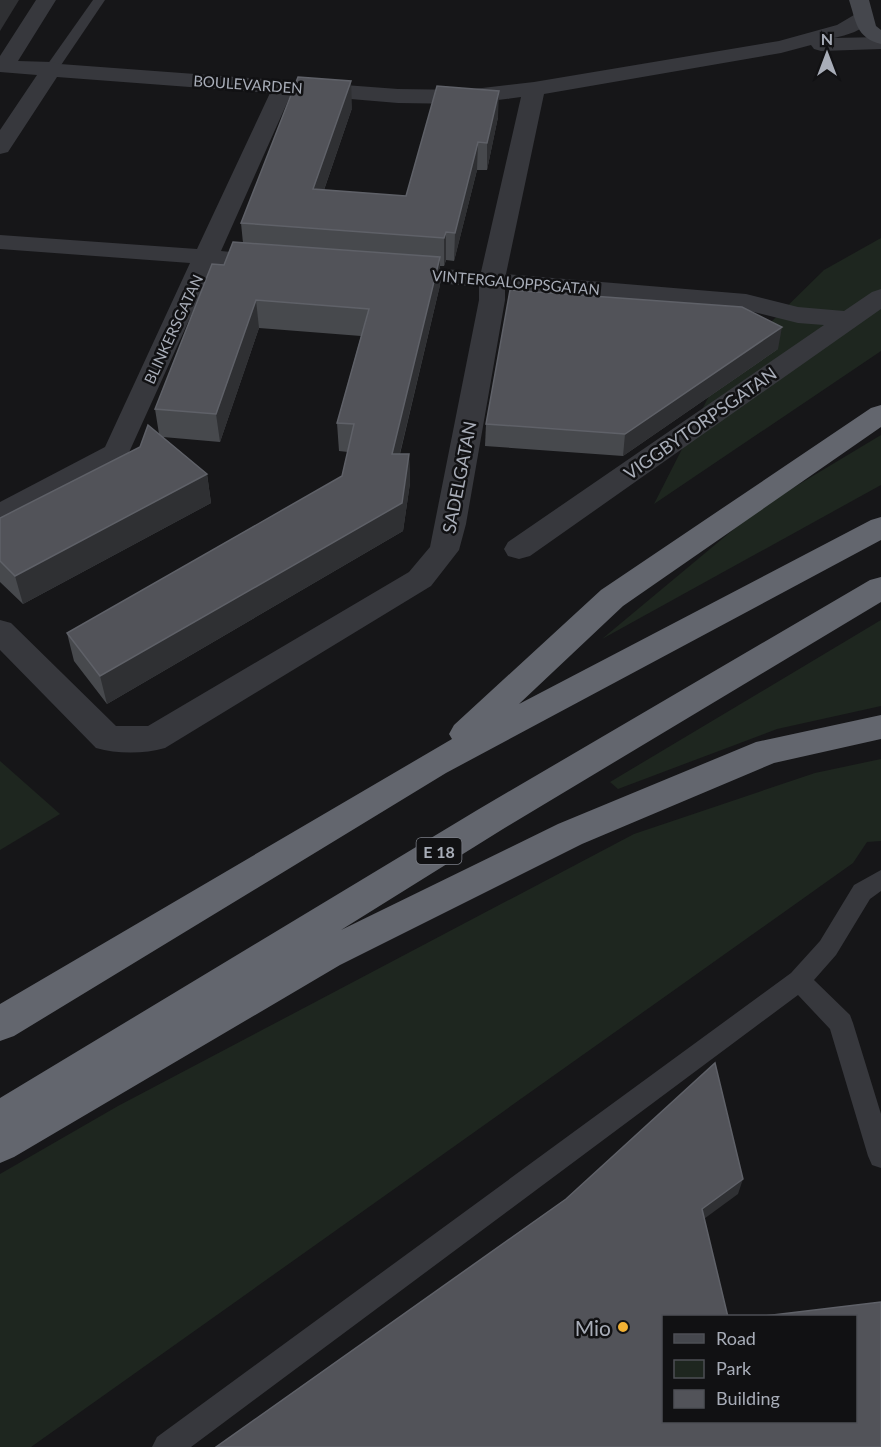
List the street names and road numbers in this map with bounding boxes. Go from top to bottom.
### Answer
street label: BOULEVARDEN [193,71,303,97]
street label: VINTERGALOPPSGATAN [431,266,601,298]
street label: BLINKERSGATAN [140,271,206,387]
street label: VIGGBYTORPSGATAN [619,362,781,484]
street label: SADELGATAN [437,419,481,535]
road number: E 18 [416,838,462,864]

